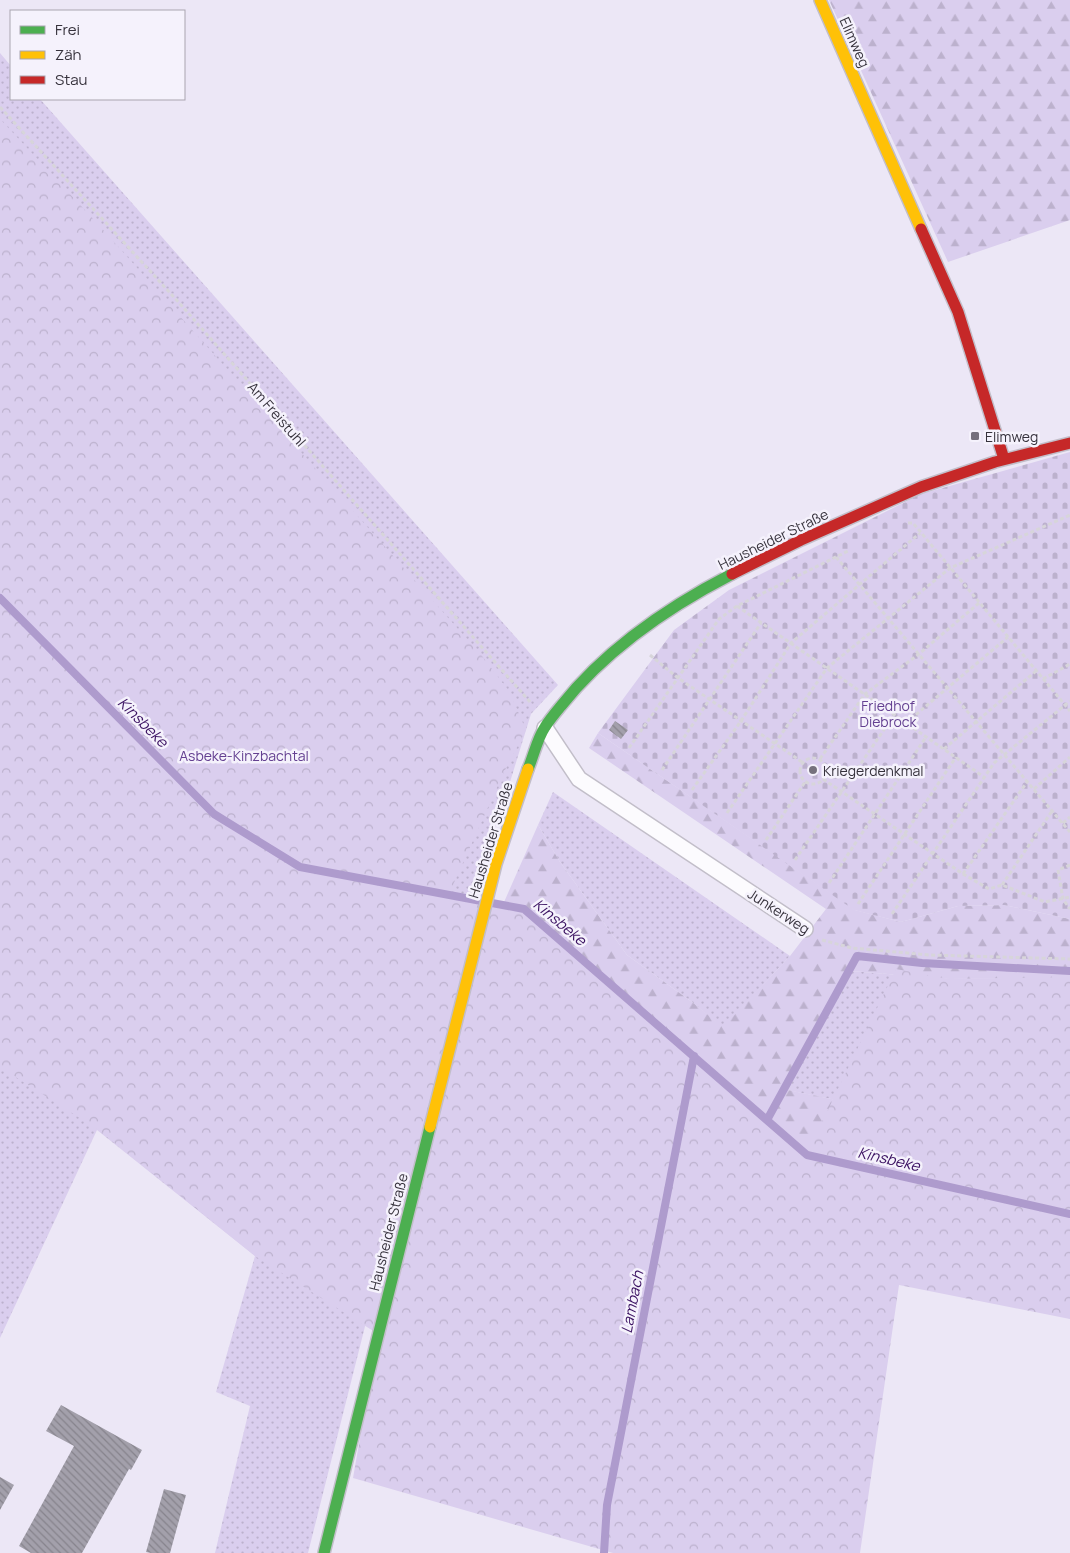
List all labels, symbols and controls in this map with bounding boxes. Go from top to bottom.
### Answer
legend [10,10,185,100]
street label: Elimweg [835,14,875,70]
text: Frei [55,19,80,40]
text: Zäh [55,44,82,65]
text: Stau [55,69,88,90]
street label: Am Freistuhl [244,378,310,450]
place label: Elimweg [985,427,1038,446]
marker: Elimweg [969,430,981,442]
street label: Hausheider Straße [715,504,831,574]
water label: Kinsbeke [113,692,174,753]
park label: Friedhof Diebrock [859,696,918,731]
park label: Asbeke-Kinzbachtal [179,746,309,765]
place label: Kriegerdenkmal [823,761,924,780]
marker: Kriegerdenkmal [807,764,819,776]
street label: Hausheider Straße [463,780,517,900]
street label: Junkerweg [744,884,814,938]
water label: Kinsbeke [529,894,592,951]
water label: Kinsbeke [856,1142,923,1177]
street label: Hausheider Straße [364,1171,412,1293]
water label: Lambach [616,1268,649,1335]

